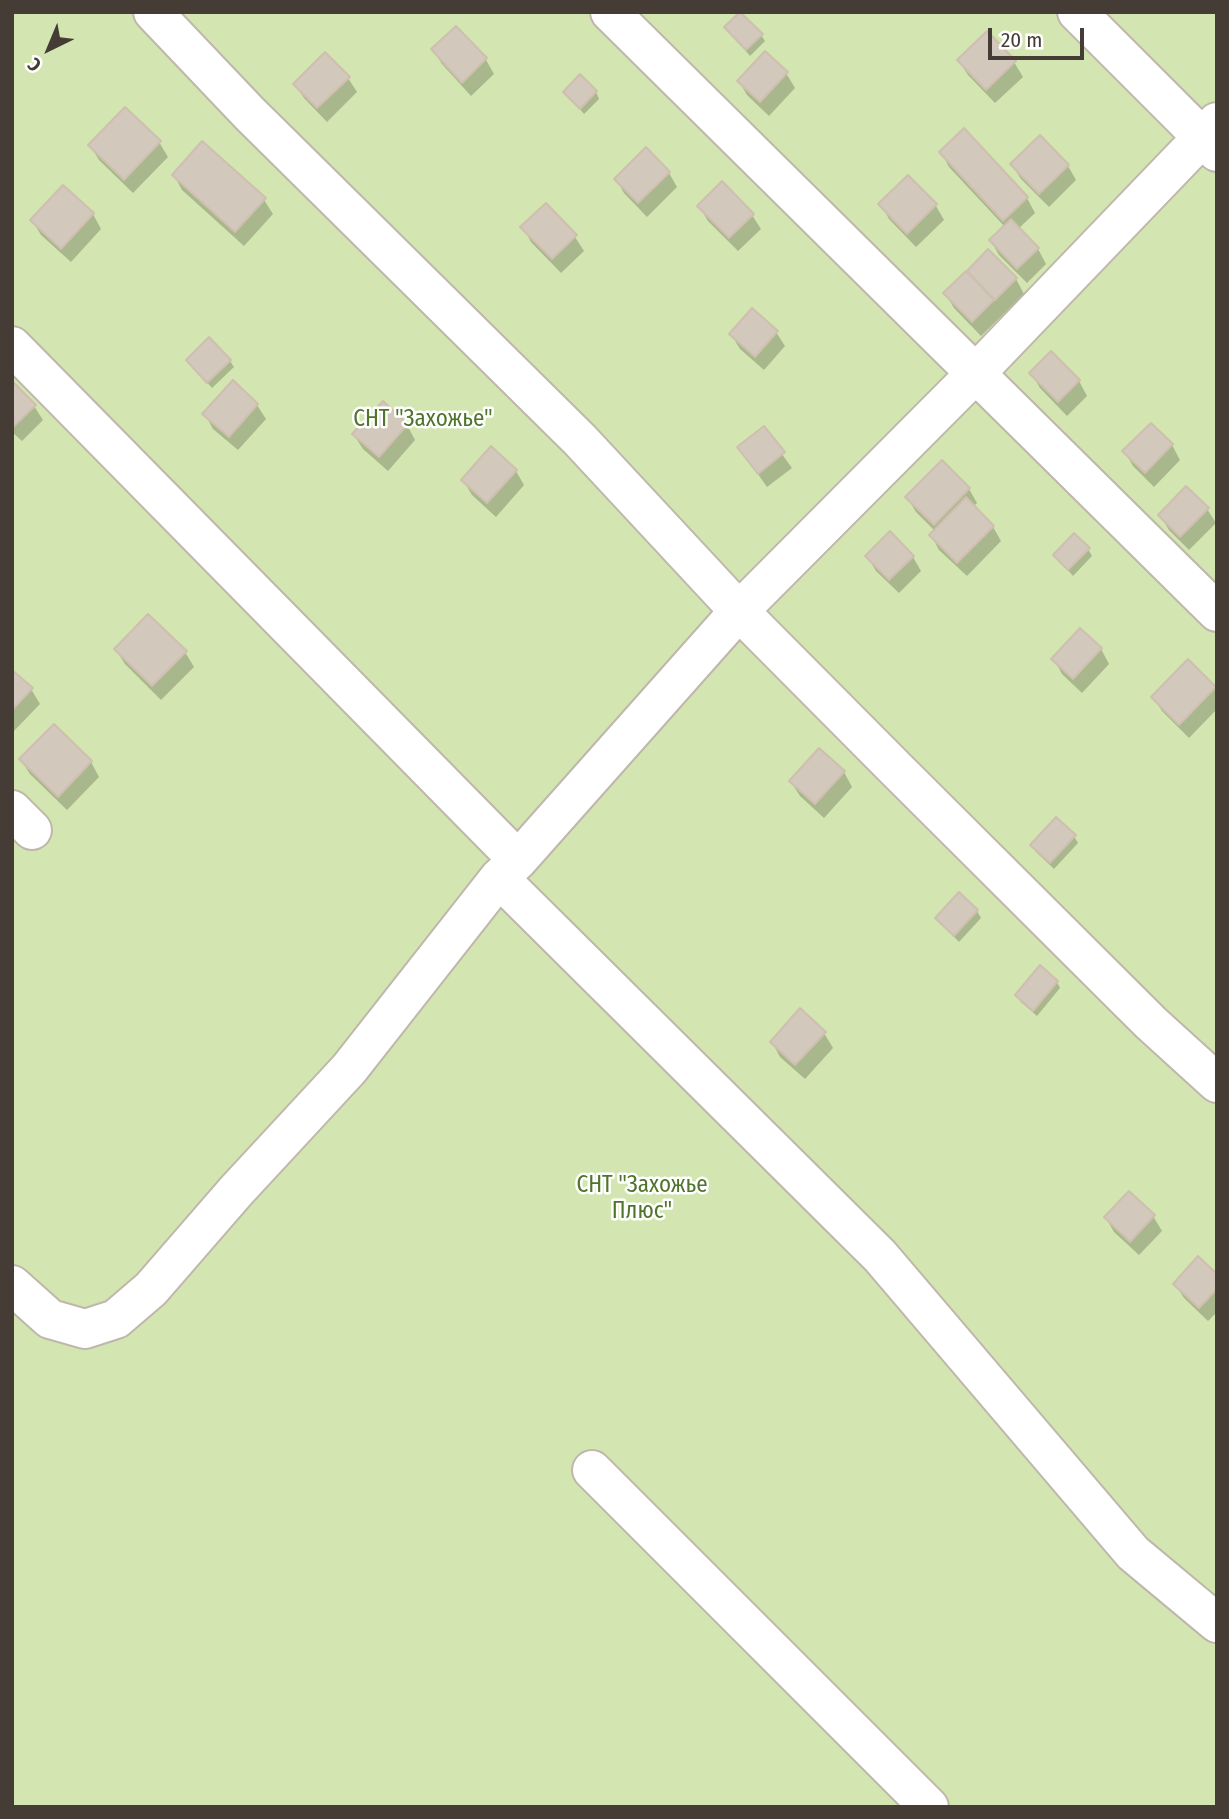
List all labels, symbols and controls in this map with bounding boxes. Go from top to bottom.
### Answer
north arrow [14,14,84,84]
scale bar [991,14,1087,58]
text: 20 m [1001,27,1042,53]
text: С [23,53,46,77]
park label: СНТ "Захожье" [353,406,493,434]
park label: СНТ "Захожье Плюс" [576,1172,708,1226]

